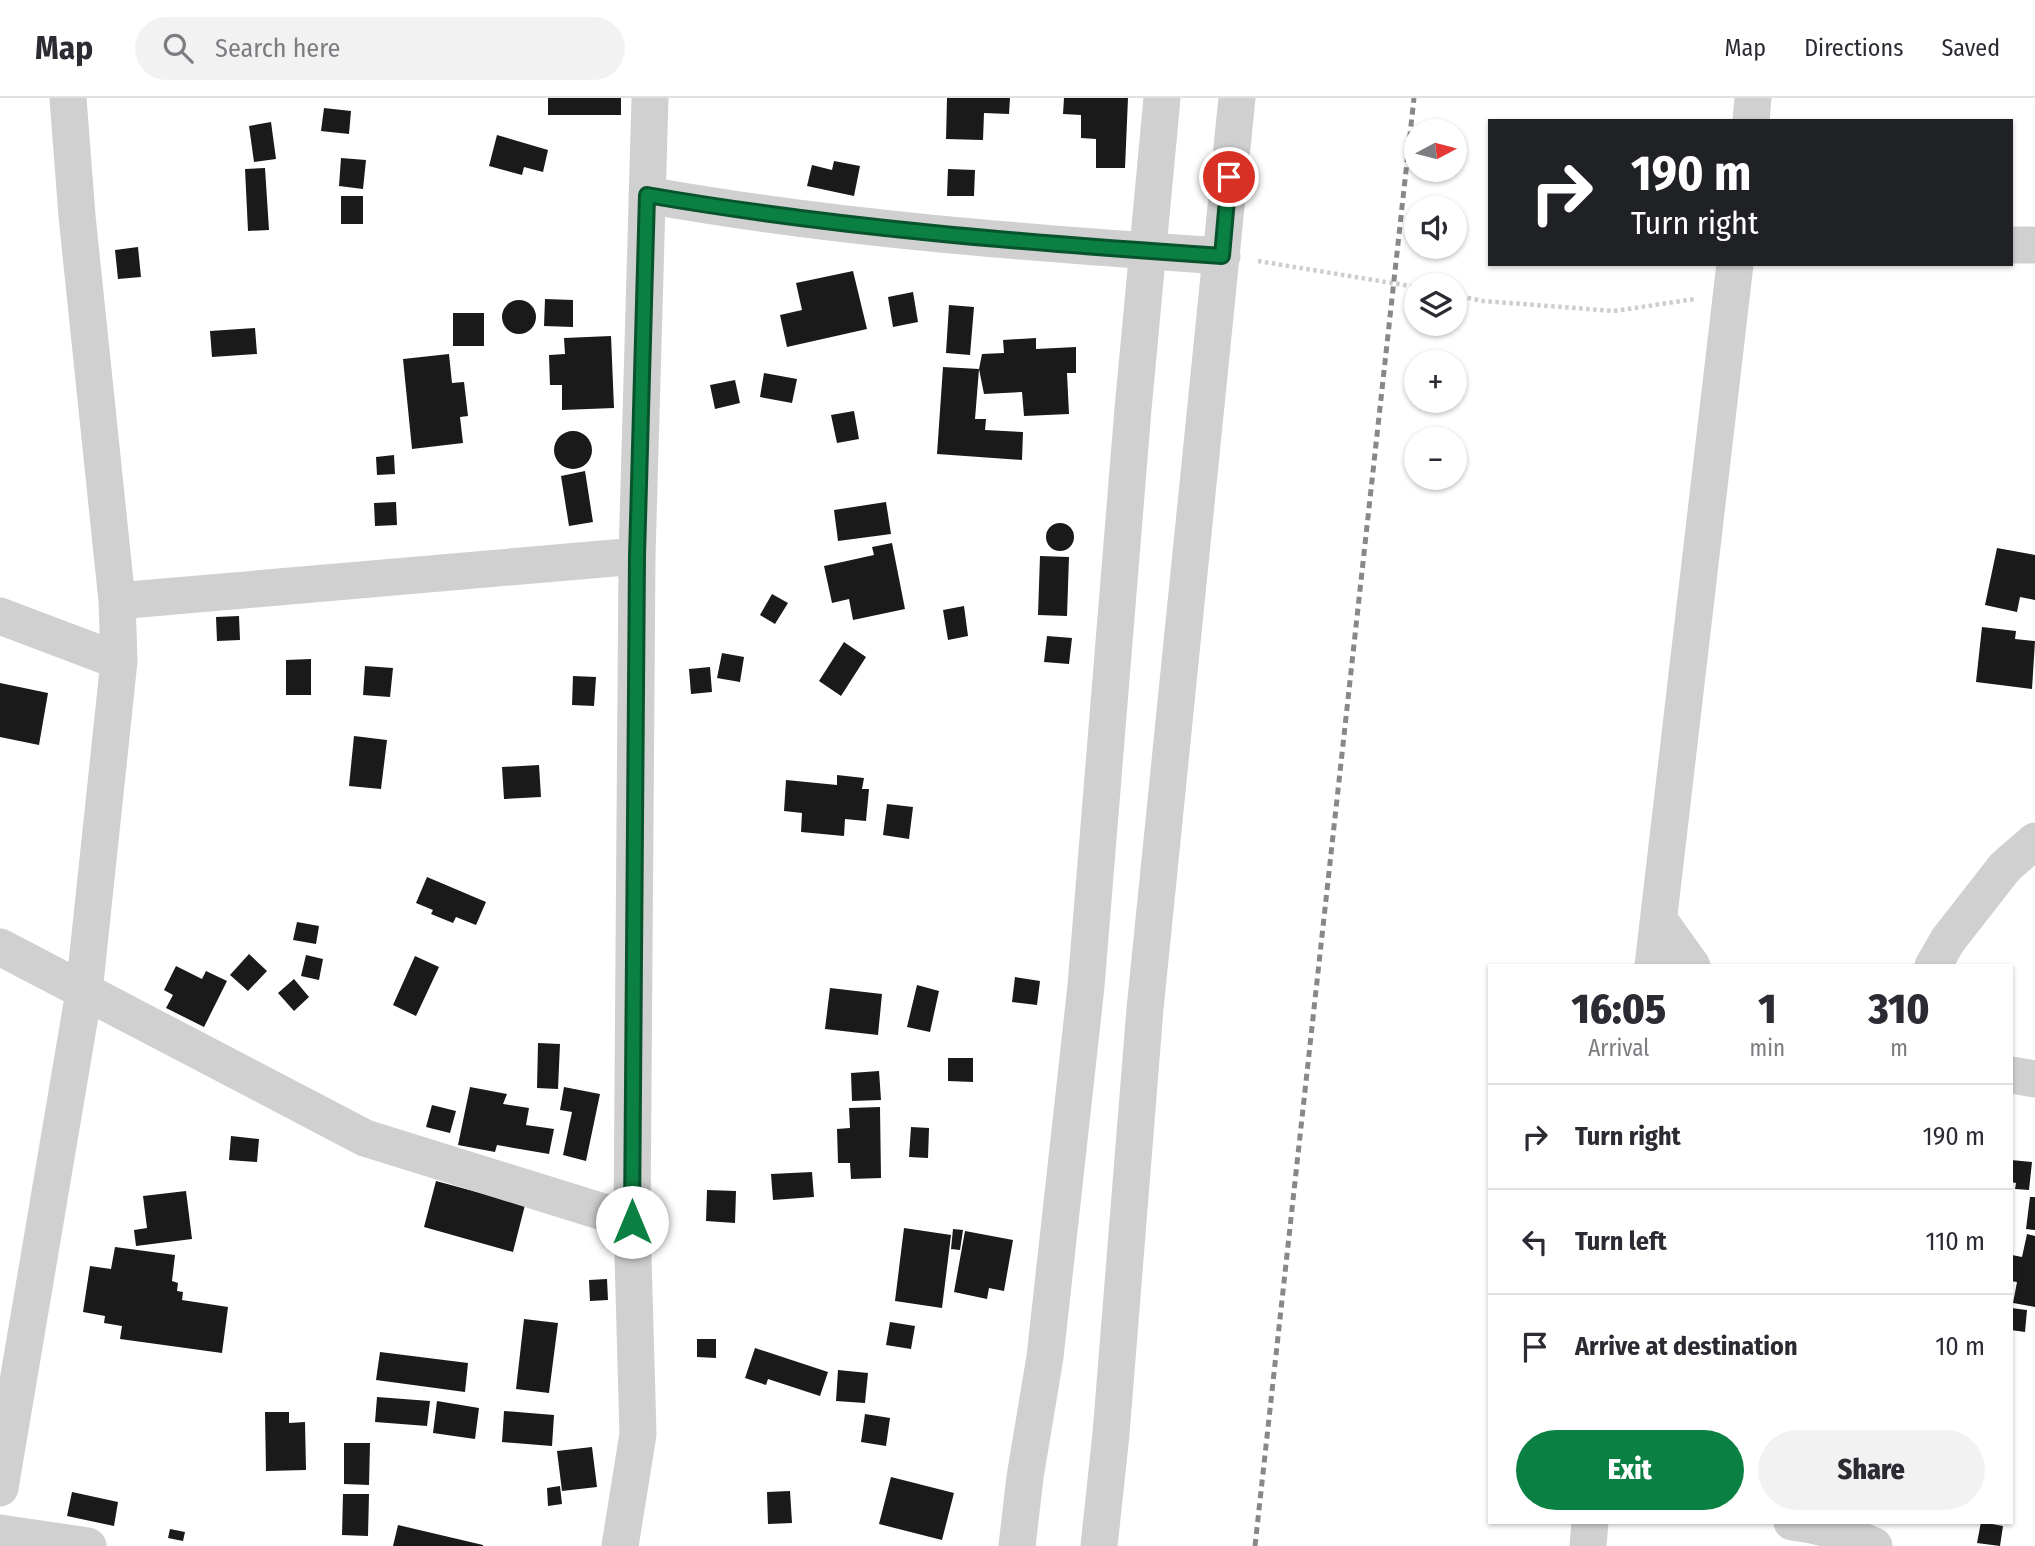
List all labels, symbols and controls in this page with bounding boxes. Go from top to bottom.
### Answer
search box [135,17,625,80]
text: Map [35,28,93,68]
icon: search [159,29,197,67]
text: Search here [215,33,340,64]
text: Map [1725,34,1766,62]
text: Directions [1804,34,1903,62]
text: Saved [1941,34,2000,62]
north arrow [1404,119,1466,182]
map controls [1404,119,1467,490]
text: 190 m [1631,144,1751,203]
pin [1199,147,1259,207]
icon: right [1516,147,1607,238]
icon: arrive [1210,158,1248,196]
button: sound [1404,196,1467,259]
text: Turn right [1631,204,1758,242]
button: layers [1404,273,1467,336]
button: + [1404,350,1467,413]
button: − [1404,427,1467,490]
text: 16:05 [1571,984,1666,1034]
text: 1 [1758,984,1776,1034]
text: 310 [1869,984,1929,1034]
text: Arrival [1588,1034,1649,1062]
text: min [1750,1034,1785,1062]
text: m [1890,1034,1908,1062]
icon: right [1516,1118,1554,1156]
text: Turn right [1575,1121,1681,1152]
text: 190 m [1923,1121,1985,1152]
position arrow [595,1185,669,1259]
icon: left [1516,1223,1554,1261]
text: Turn left [1575,1226,1667,1257]
text: 110 m [1925,1226,1985,1257]
icon: arrive [1516,1328,1554,1366]
text: Arrive at destination [1575,1331,1798,1362]
text: 10 m [1935,1331,1985,1362]
button: Exit [1516,1430,1744,1510]
button: Share [1758,1430,1985,1510]

